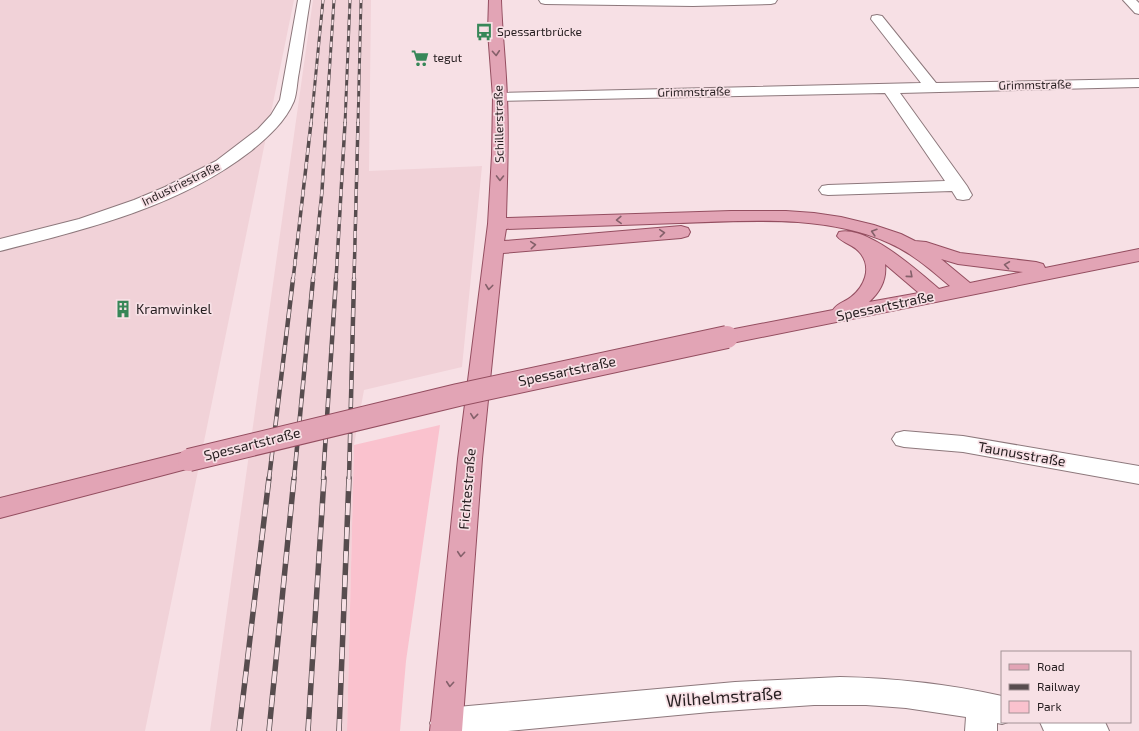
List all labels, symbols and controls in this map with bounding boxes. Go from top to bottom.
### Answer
bus stop icon: Spessartbrücke [474,22,494,42]
place label: Spessartbrücke [497,24,582,38]
supermarket icon: tegut [410,48,430,68]
place label: tegut [433,50,463,64]
one-way arrow [492,50,501,56]
street label: Grimmstraße [998,76,1072,92]
street label: Grimmstraße [657,83,731,99]
street label: Schillerstraße [490,85,506,163]
street label: Industriestraße [139,158,222,208]
one-way arrow [495,175,504,181]
one-way arrow [616,216,622,224]
one-way arrow [871,228,878,236]
one-way arrow [659,229,665,238]
one-way arrow [530,240,536,249]
one-way arrow [1004,261,1010,270]
one-way arrow [906,271,913,278]
one-way arrow [485,284,494,290]
street label: Spessartstraße [835,287,935,324]
building icon: Kramwinkel [113,299,133,319]
place label: Kramwinkel [136,300,212,317]
street label: Spessartstraße [517,352,617,389]
one-way arrow [470,413,479,419]
street label: Spessartstraße [202,423,302,464]
street label: Taunusstraße [977,437,1067,470]
street label: Fichtestraße [454,448,479,530]
one-way arrow [457,551,466,557]
legend [1001,651,1131,723]
text: Road [1037,659,1065,673]
text: Railway [1037,679,1081,693]
one-way arrow [445,681,454,687]
street label: Wilhelmstraße [665,682,783,710]
text: Park [1037,699,1062,713]

